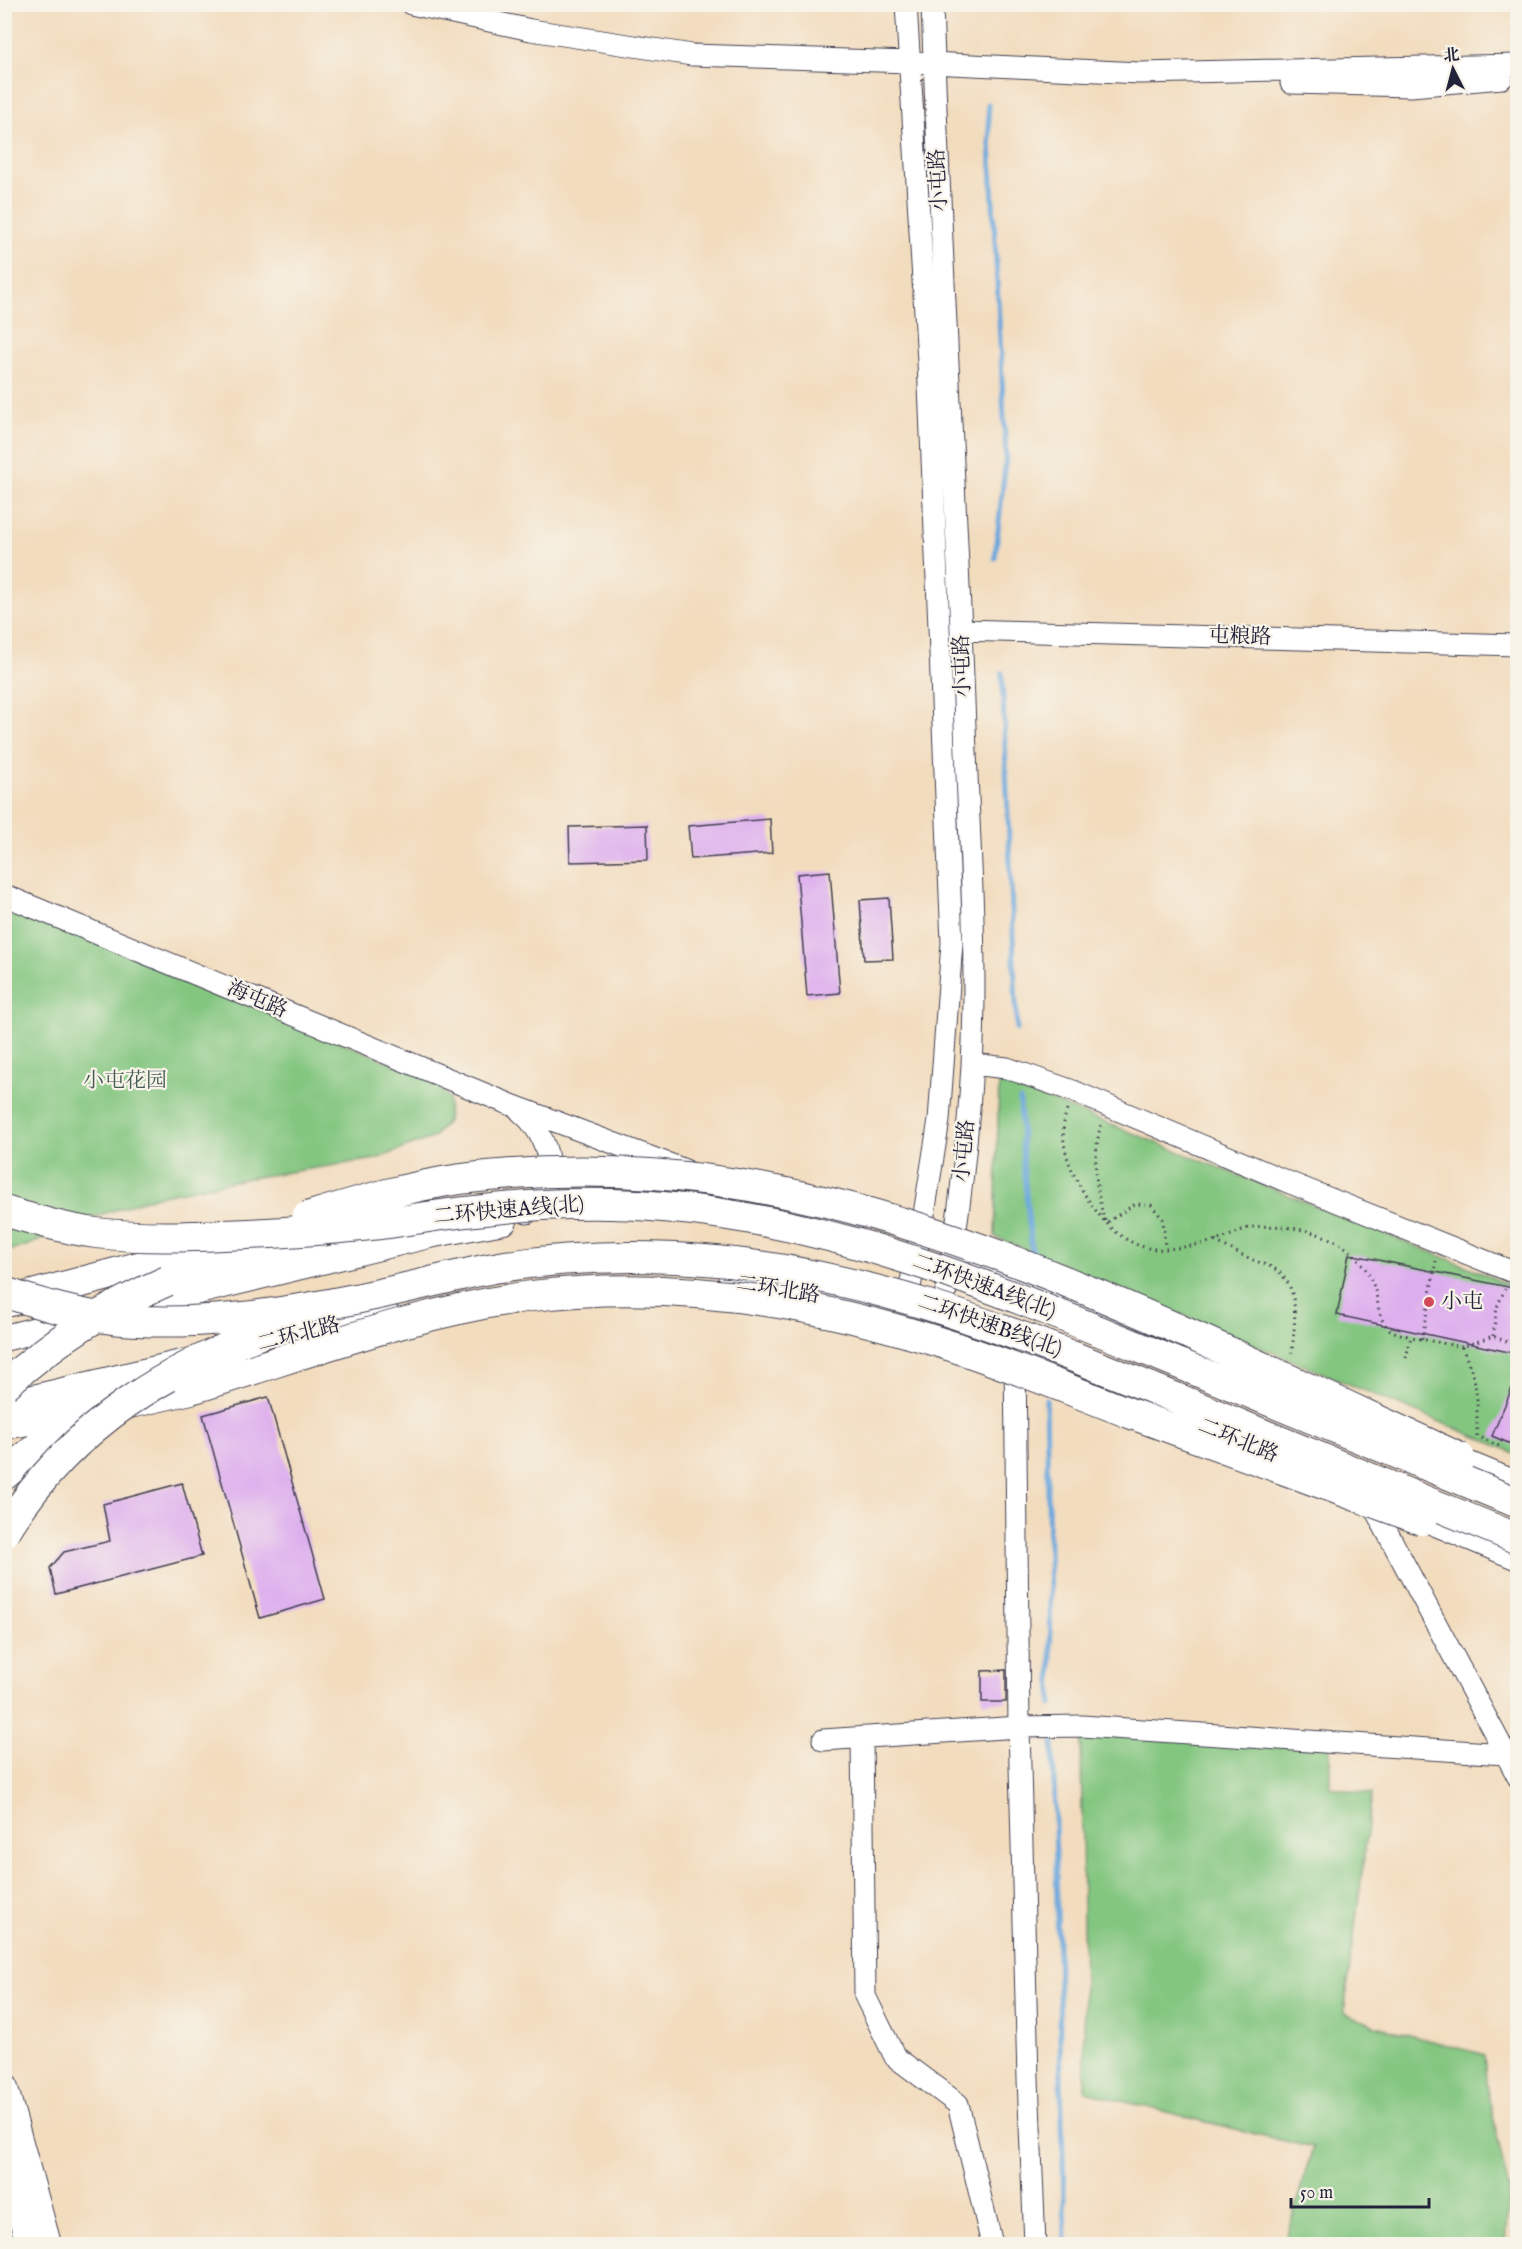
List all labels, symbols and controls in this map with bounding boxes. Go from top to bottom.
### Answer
north arrow [1423,39,1483,99]
text: 北 [1443,45,1461,67]
street label: 小屯路 [924,148,954,212]
street label: 屯粮路 [1208,622,1272,652]
street label: 小屯路 [948,634,978,698]
street label: 海屯路 [223,975,291,1025]
park label: 小屯花园 [83,1068,167,1095]
street label: 小屯路 [949,1118,981,1184]
street label: 二环快速A线(北) [433,1191,585,1231]
street label: 二环快速A线(北) [908,1249,1060,1325]
street label: 二环北路 [734,1270,822,1310]
street label: 二环快速B线(北) [914,1289,1066,1363]
place label: 小屯 [1441,1289,1483,1316]
marker: 小屯 [1422,1295,1436,1309]
street label: 二环北路 [255,1312,343,1358]
street label: 二环北路 [1194,1413,1282,1469]
scale bar [1291,2171,1429,2209]
text: 50 m [1300,2182,1333,2205]

